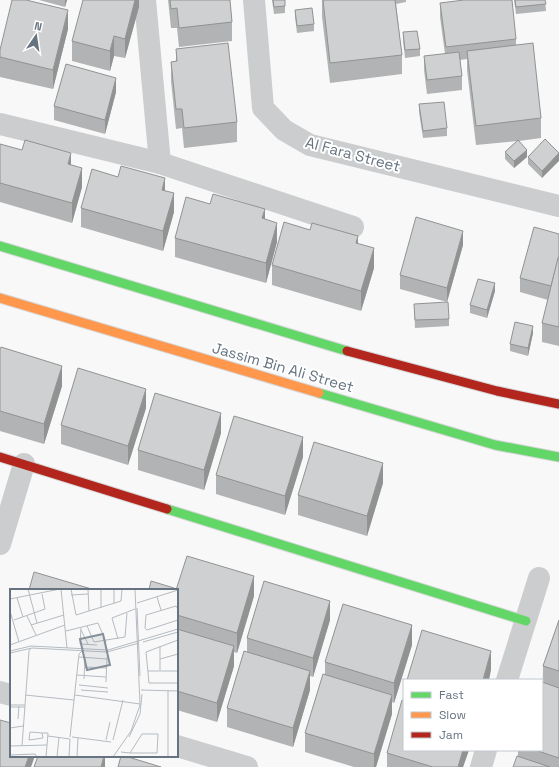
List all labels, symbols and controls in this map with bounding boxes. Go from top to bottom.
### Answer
north arrow [16,16,56,56]
text: N [33,19,43,34]
street label: Al Fara Street [304,132,403,176]
street label: Jassim Bin Ali Street [210,338,356,396]
inset map [10,589,178,757]
legend [403,679,543,751]
text: Fast [439,687,464,703]
text: Slow [439,707,466,723]
text: Jam [439,727,463,743]

